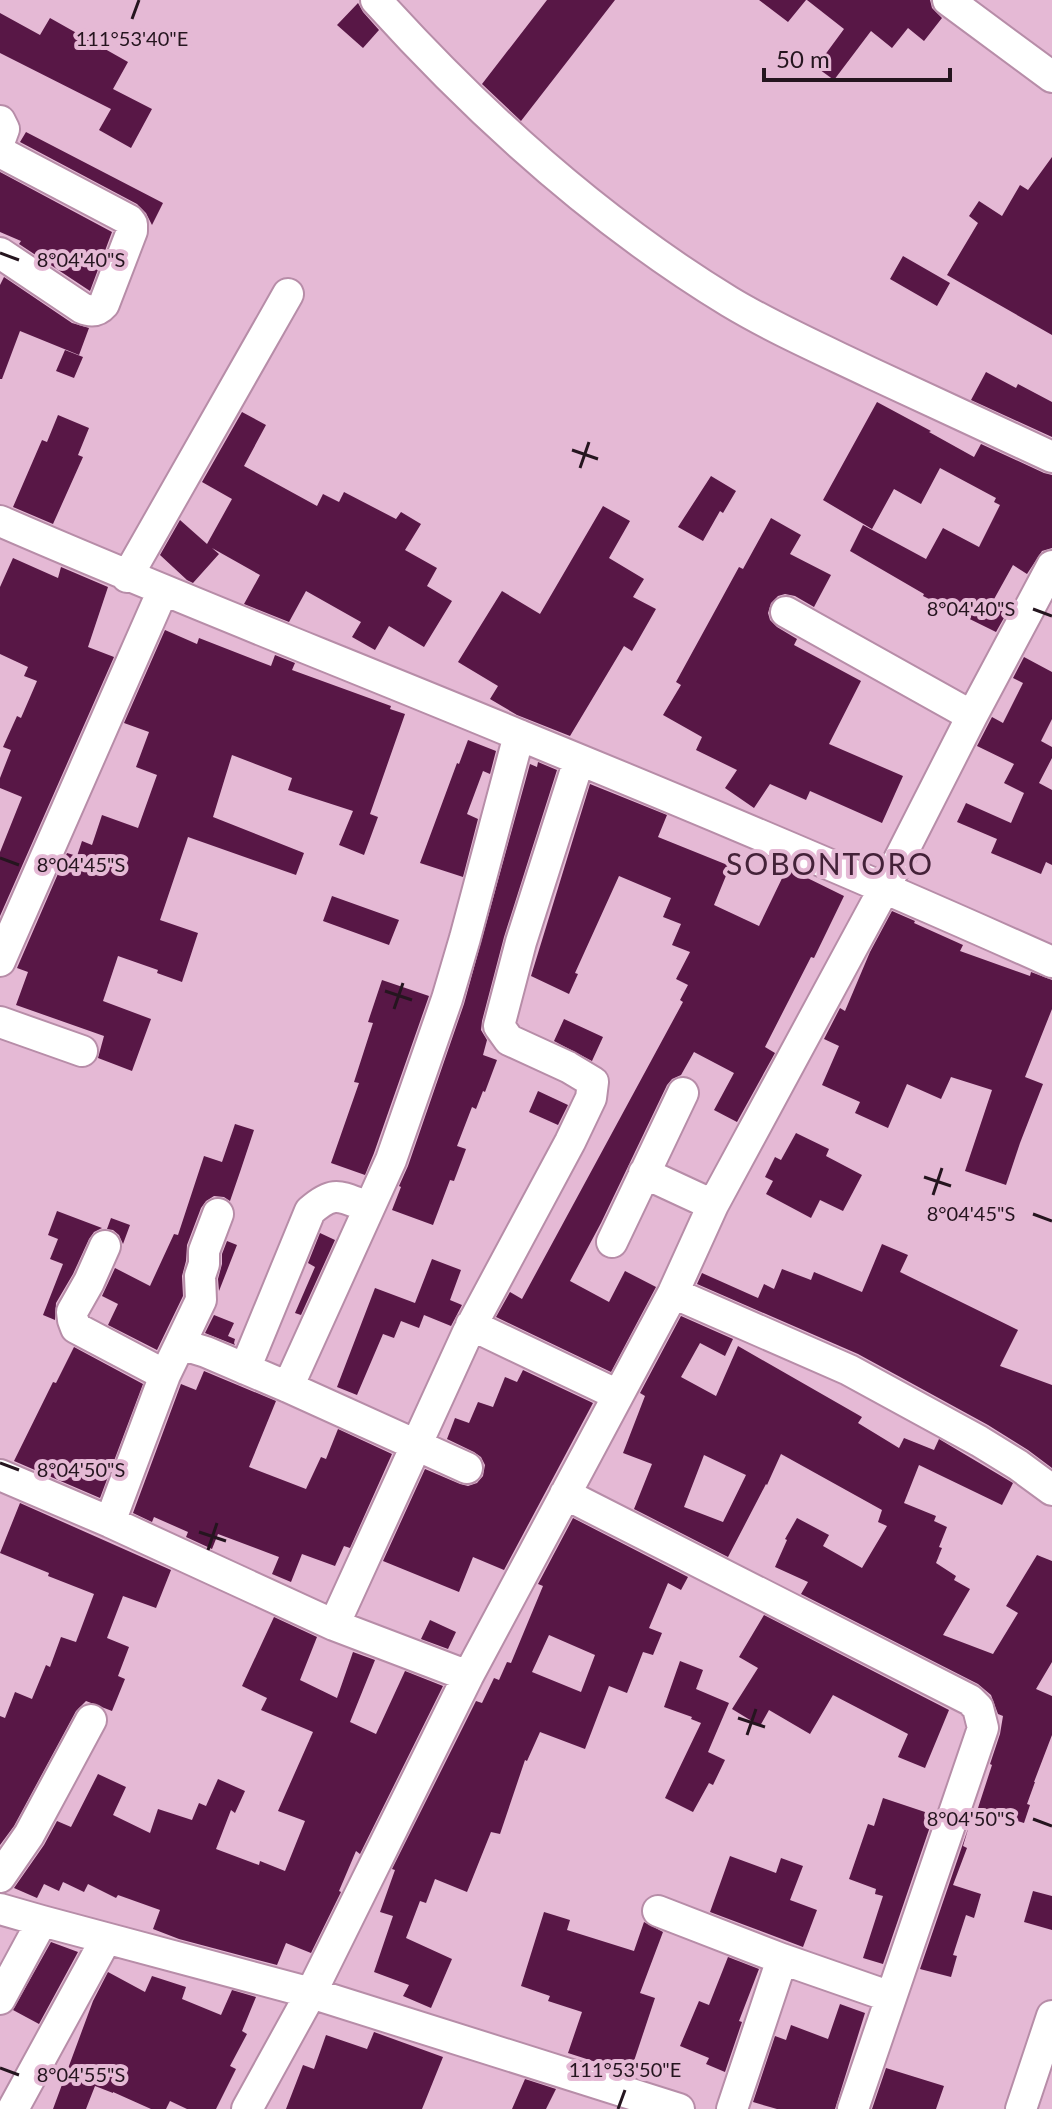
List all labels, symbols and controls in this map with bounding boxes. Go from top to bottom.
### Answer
text: 111°53'40"E [76,26,188,50]
scale bar [764,32,950,82]
text: 50 m [776,44,830,73]
text: 8°04'40"S [37,247,125,271]
text: 8°04'40"S [927,596,1015,620]
district label: SOBONTORO [726,845,934,881]
text: 8°04'45"S [37,852,125,876]
text: 8°04'45"S [927,1201,1015,1225]
text: 8°04'50"S [37,1457,125,1481]
text: 8°04'50"S [927,1806,1015,1830]
text: 111°53'50"E [569,2057,681,2081]
text: 8°04'55"S [37,2062,125,2086]

